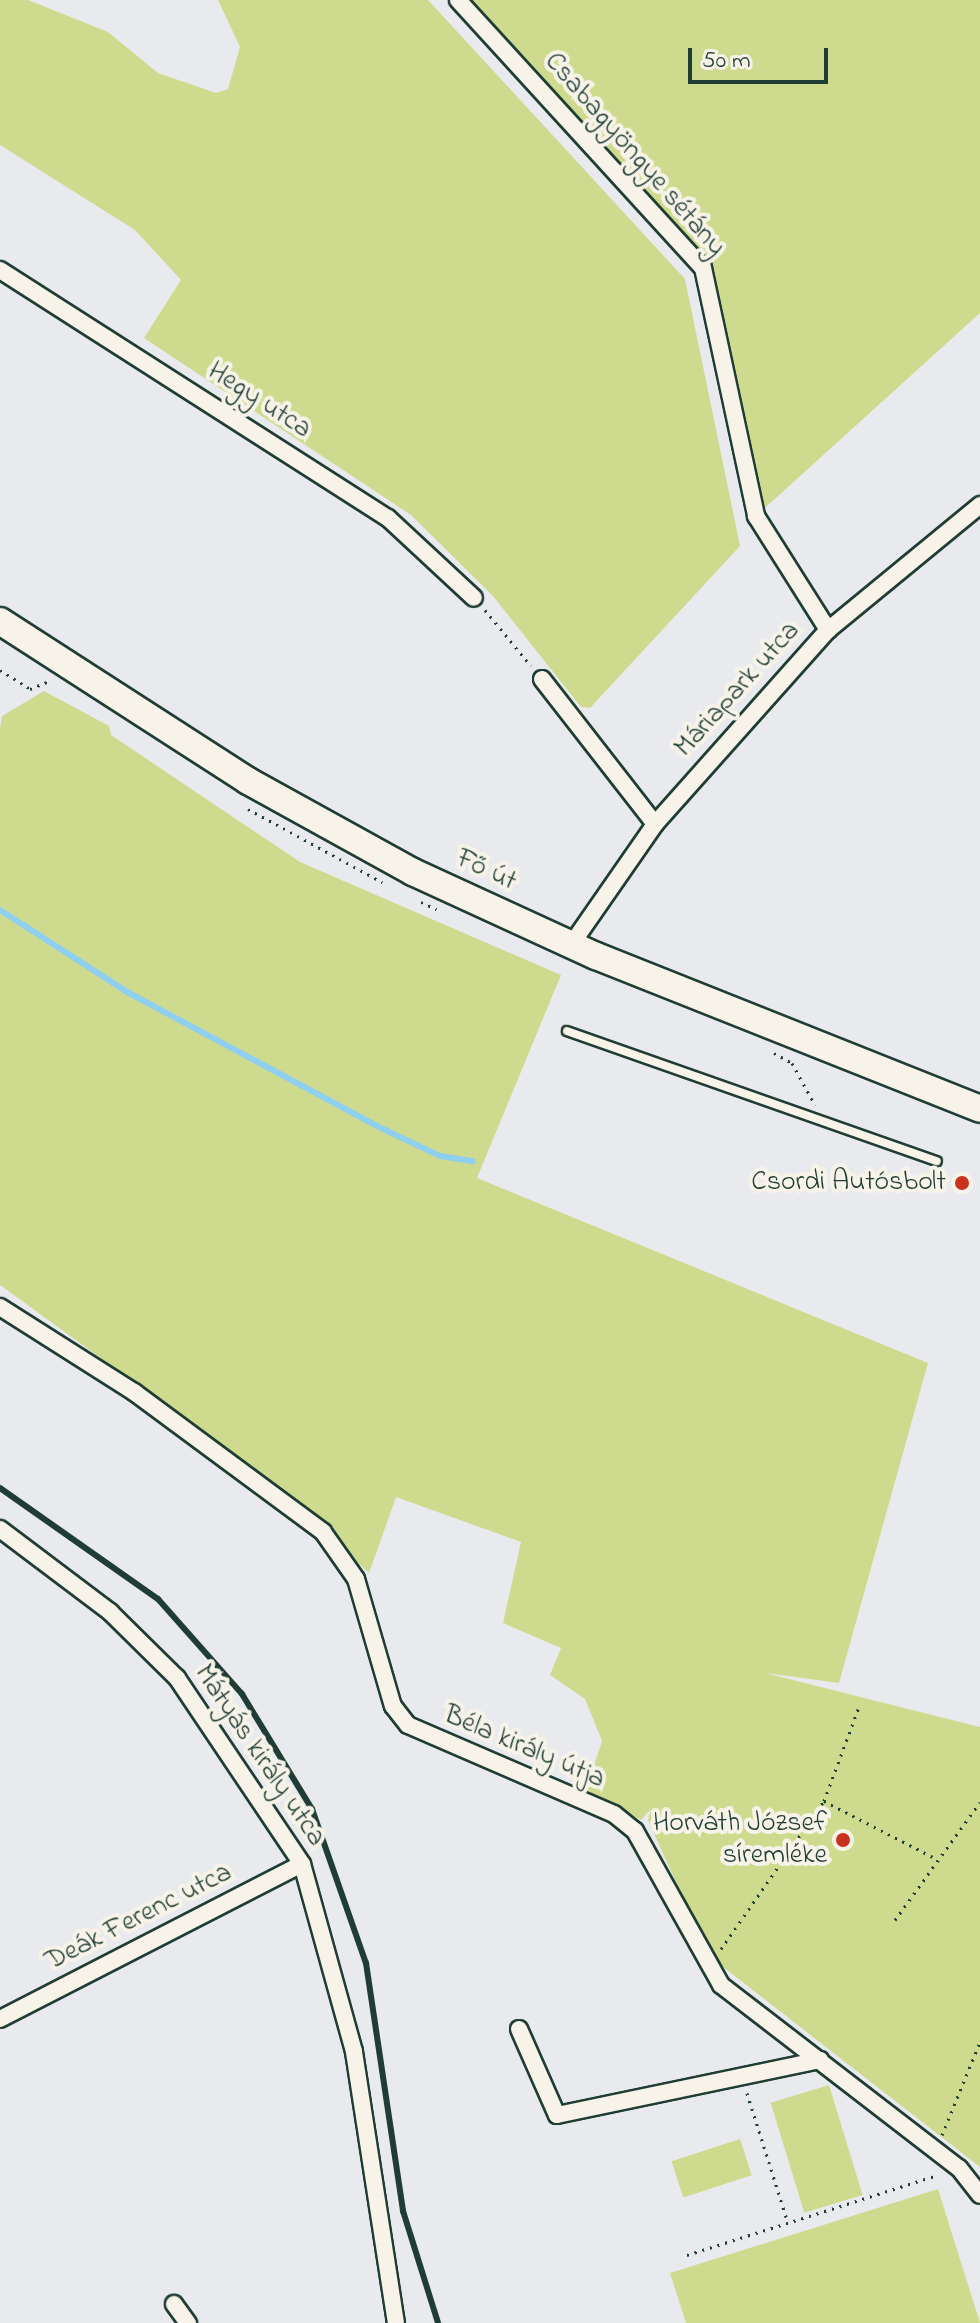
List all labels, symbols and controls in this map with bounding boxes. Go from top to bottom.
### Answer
scale bar [692,32,832,82]
text: 50 m [702,44,751,79]
street label: Csabagyöngye sétány [536,46,732,264]
street label: Hegy utca [201,355,317,447]
street label: Máriapark utca [668,615,808,765]
street label: Fő út [451,843,521,899]
place label: Csordi Autósbolt [751,1166,946,1200]
marker: Csordi Autósbolt [953,1174,971,1192]
street label: Mátyás király utca [186,1659,332,1853]
street label: Béla király útja [438,1699,610,1797]
place label: Horváth József síremléke [653,1807,827,1873]
marker: Horváth József síremléke [834,1831,852,1849]
street label: Deák Ferenc utca [40,1857,238,1979]

